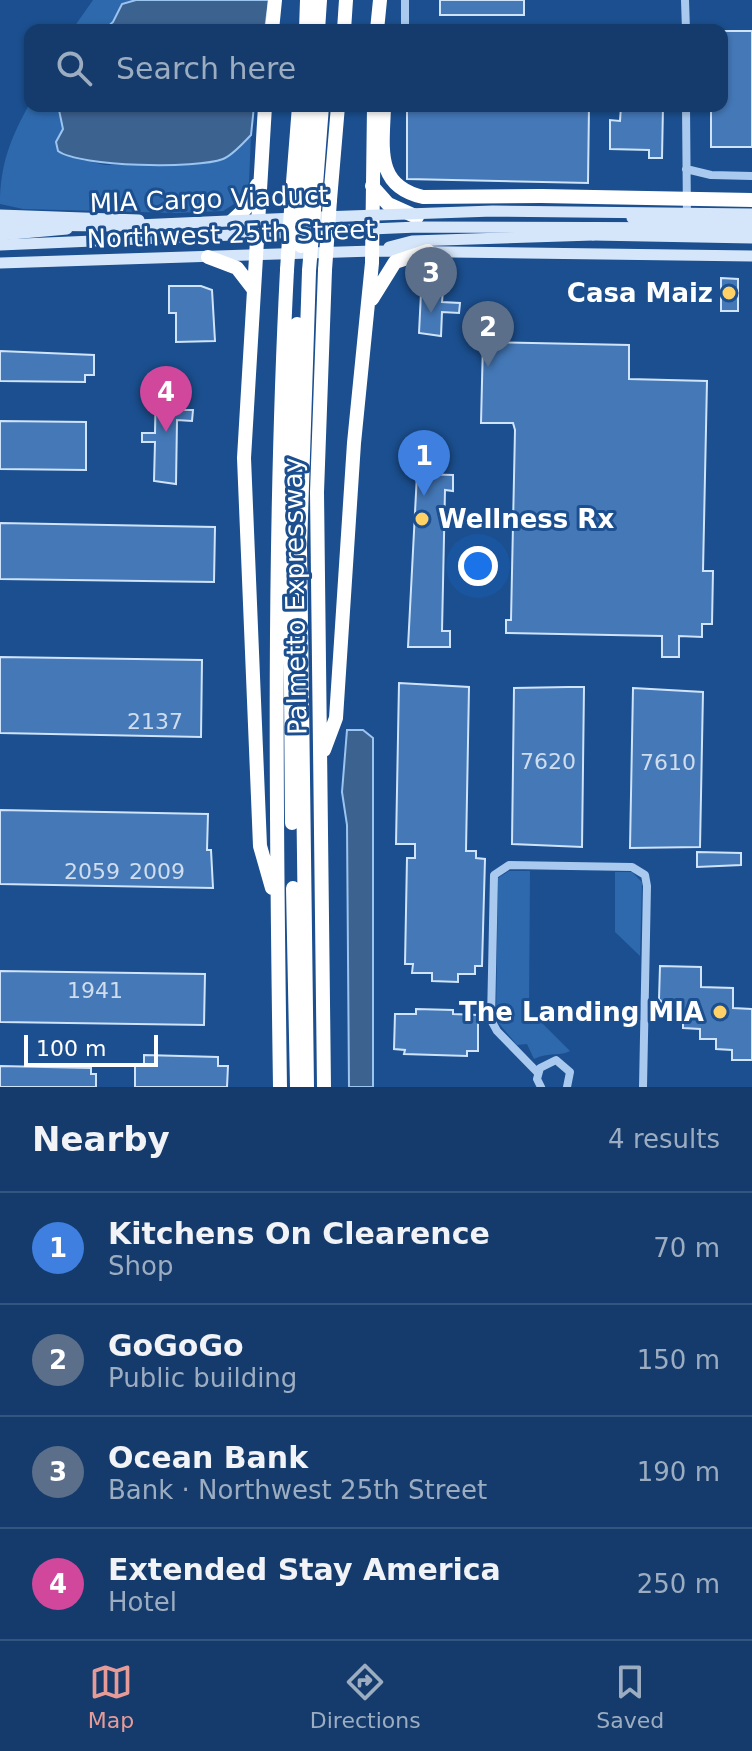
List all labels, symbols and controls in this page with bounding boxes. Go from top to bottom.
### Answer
search box [24,24,728,112]
icon: search [52,46,96,90]
text: Search here [116,51,296,86]
street label: MIA Cargo Viaduct [89,180,329,218]
street label: Northwest 25th Street [86,214,376,254]
pin: 3 [405,247,457,313]
place label: Casa Maiz [567,278,713,308]
marker: Casa Maiz [720,284,738,302]
pin: 2 [462,301,514,367]
pin: 4 [140,366,192,432]
pin: 1 [398,430,450,496]
street label: Palmetto Expressway [278,457,312,735]
place label: Wellness Rx [438,504,614,534]
marker: Wellness Rx [413,510,431,528]
your location [458,546,498,586]
house number: 2137 [127,709,183,734]
house number: 7620 [520,749,576,774]
house number: 7610 [640,750,696,775]
house number: 2059 [64,859,120,884]
house number: 2009 [129,859,185,884]
house number: 1941 [67,978,123,1003]
place label: The Landing MIA [459,997,704,1027]
marker: The Landing MIA [711,1003,729,1021]
scale bar [24,1031,158,1067]
text: 100 m [36,1036,106,1061]
text: Nearby [32,1119,170,1159]
text: 4 results [608,1124,720,1154]
text: Kitchens On Clearence [108,1216,490,1251]
text: 1 [49,1233,67,1263]
text: 70 m [653,1233,720,1263]
text: Shop [108,1251,173,1281]
text: GoGoGo [108,1328,244,1363]
text: 2 [49,1345,67,1375]
text: 150 m [637,1345,720,1375]
text: Public building [108,1363,297,1393]
text: Ocean Bank [108,1440,308,1475]
text: 3 [49,1457,67,1487]
text: 190 m [637,1457,720,1487]
text: Bank · Northwest 25th Street [108,1475,487,1505]
text: Extended Stay America [108,1552,501,1587]
text: 4 [49,1569,67,1599]
text: 250 m [637,1569,720,1599]
text: Hotel [108,1587,177,1617]
tab: Map [88,1660,134,1733]
tab: Directions [310,1660,421,1733]
tab: Saved [596,1660,664,1733]

